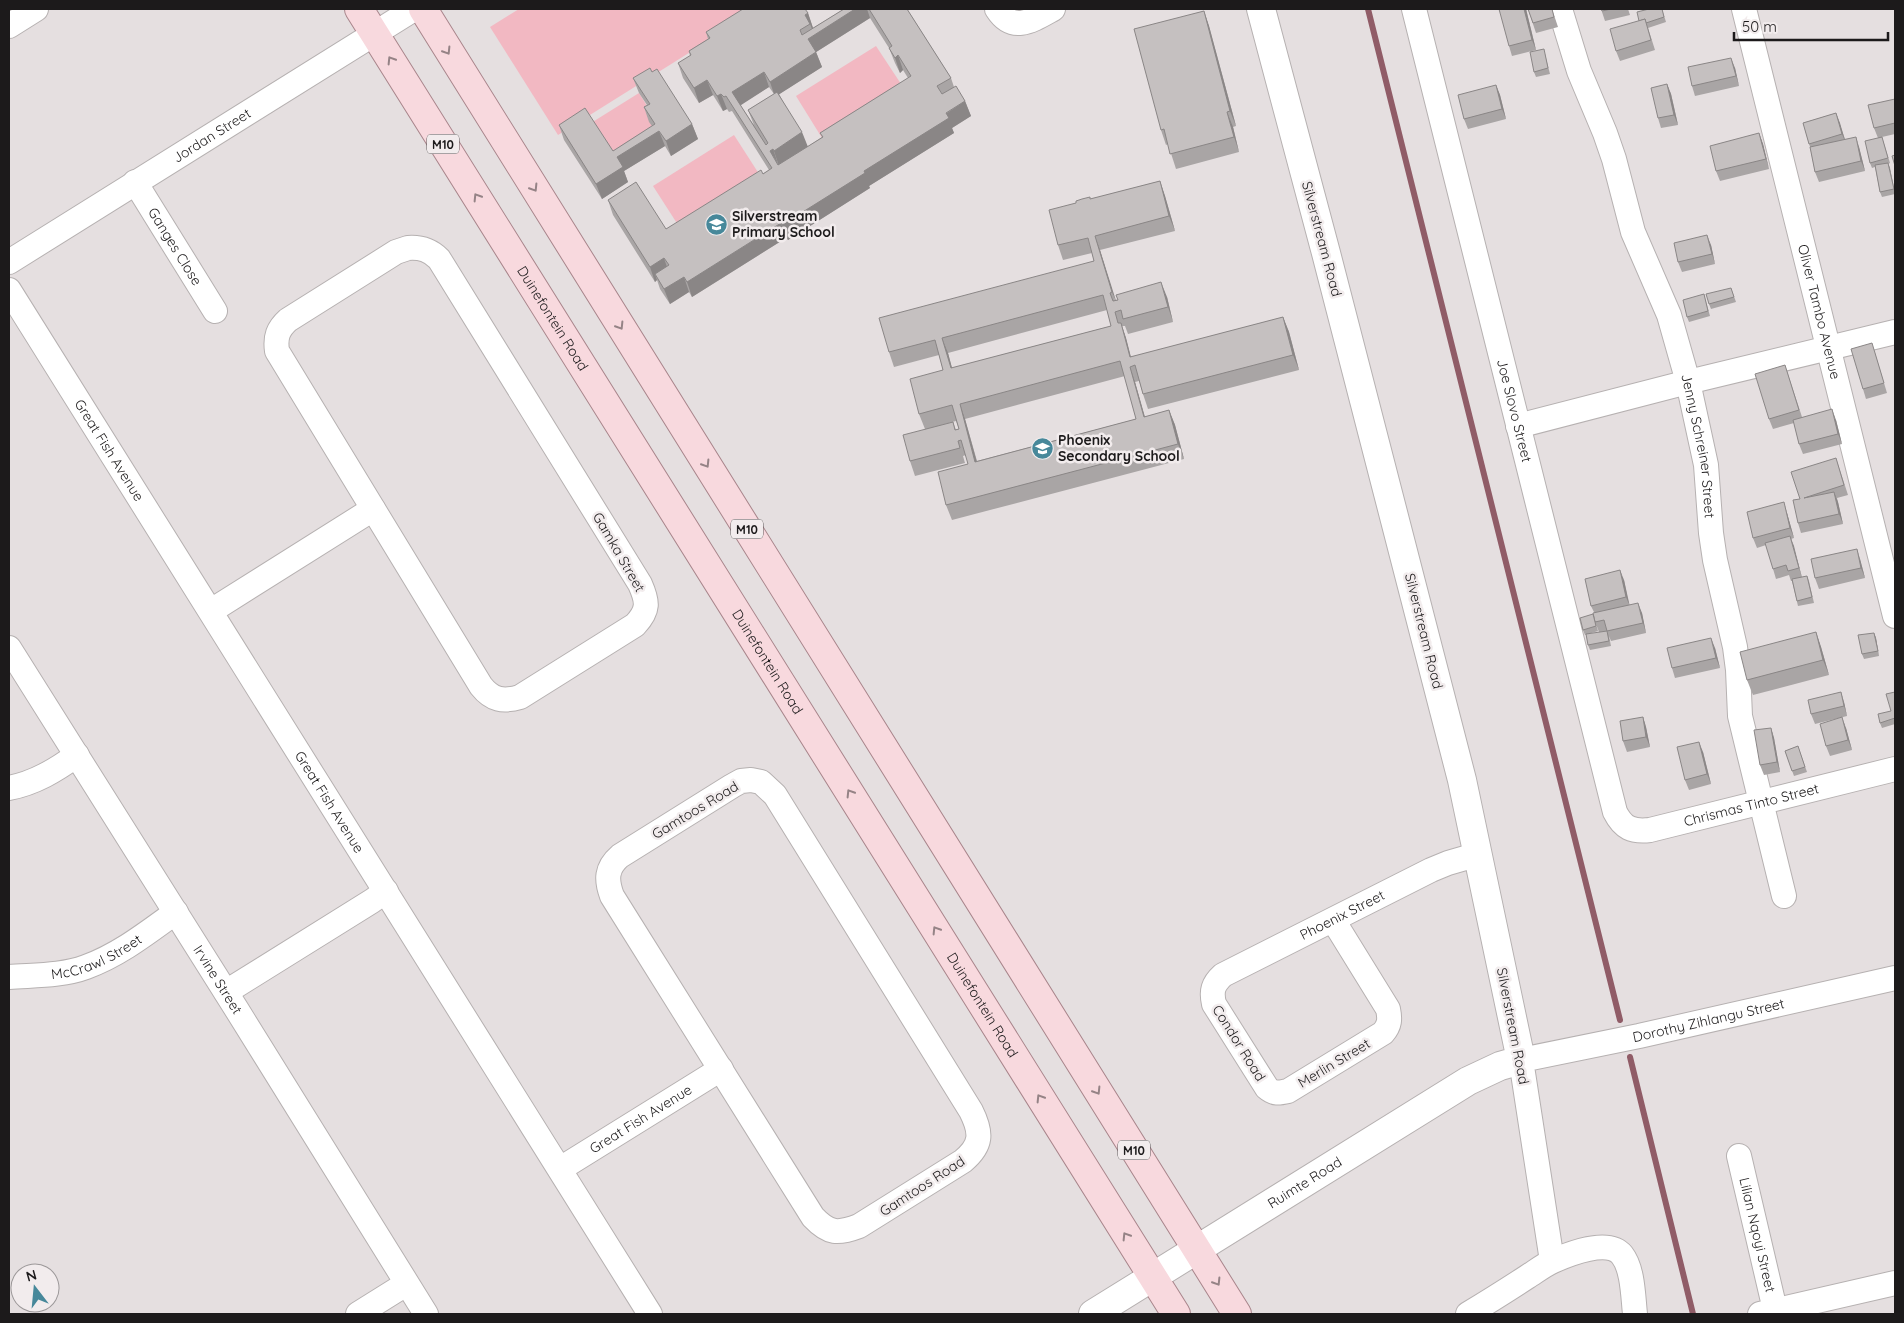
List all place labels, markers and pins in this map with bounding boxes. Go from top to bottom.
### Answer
place label: Silverstream Primary School [732,207,835,241]
school or university icon: Silverstream Primary School [704,212,728,236]
place label: Phoenix Secondary School [1058,431,1180,465]
school or university icon: Phoenix Secondary School [1030,436,1054,460]

